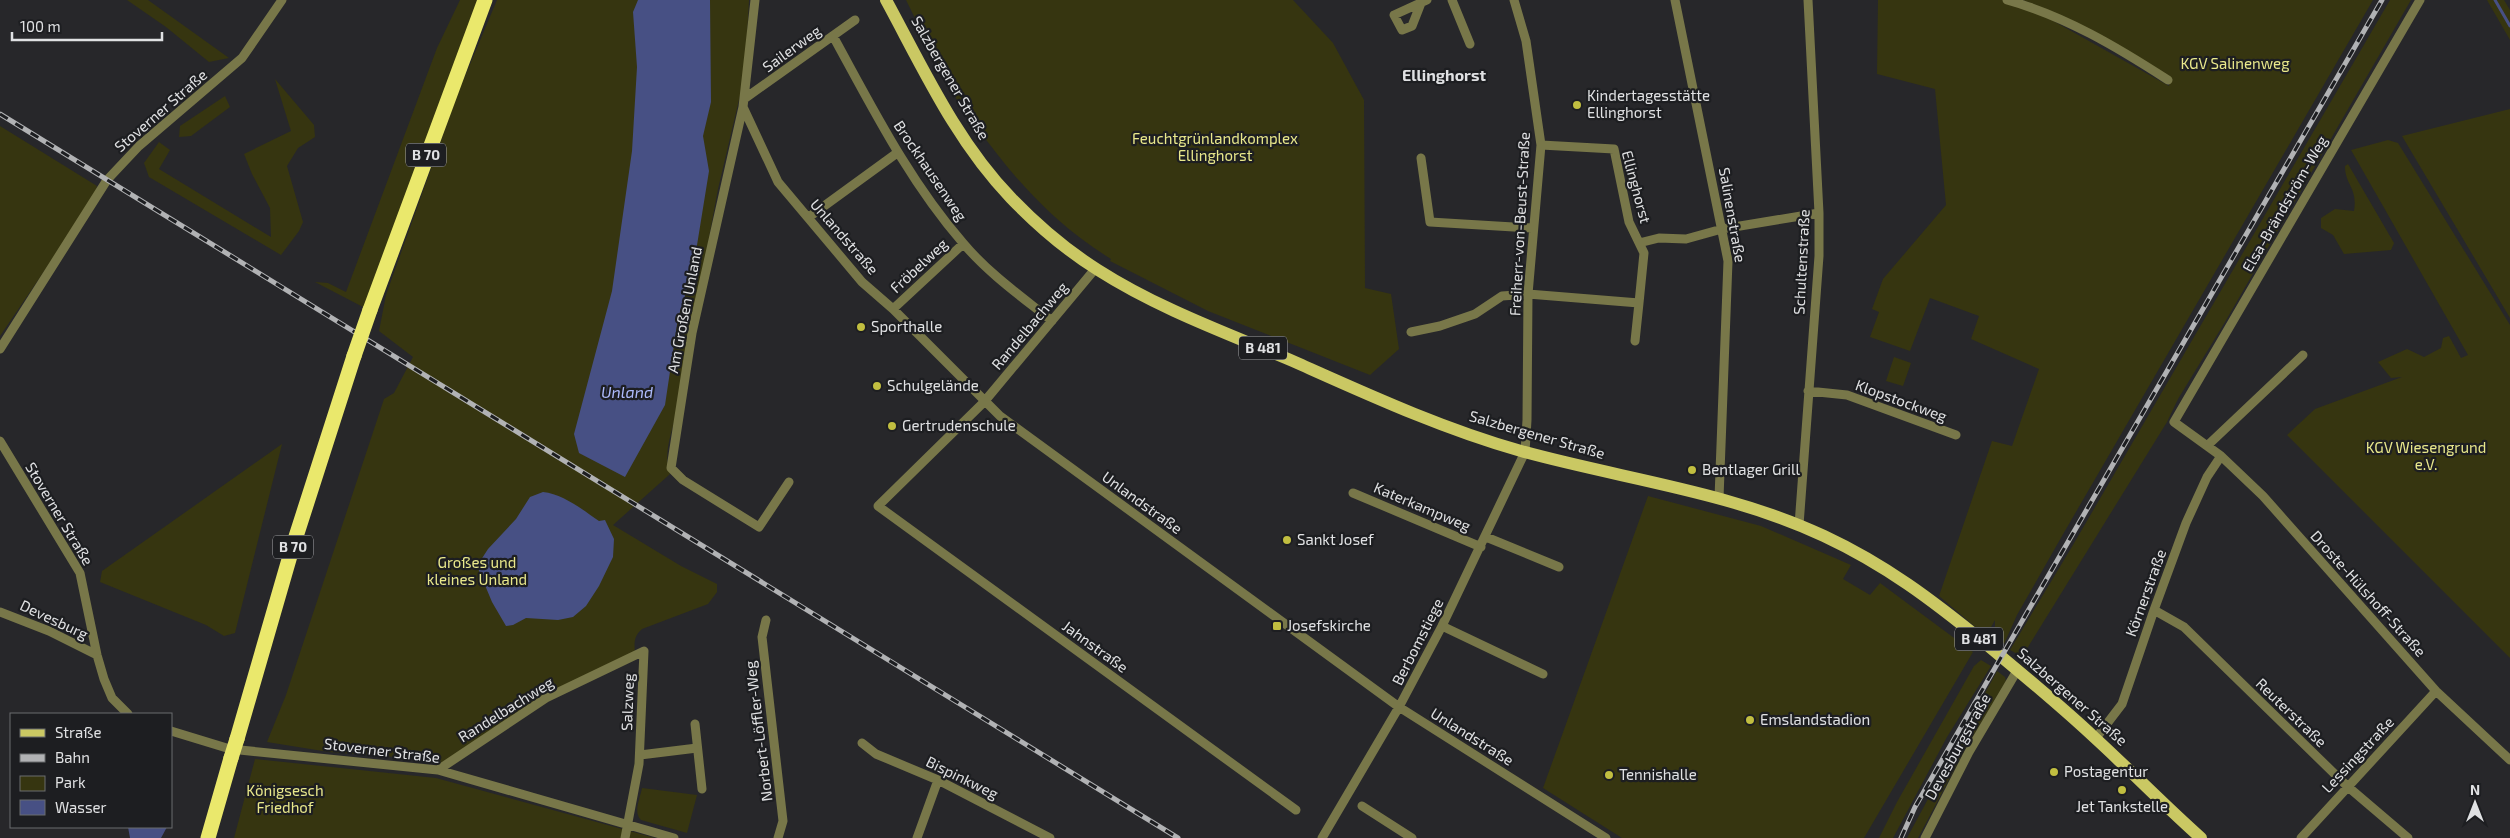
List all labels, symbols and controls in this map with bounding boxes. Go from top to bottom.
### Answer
scale bar [12,10,162,42]
street label: Salzbergener Straße [908,12,994,143]
text: 100 m [20,17,61,35]
street label: Sailerweg [759,21,825,75]
park label: KGV Salinenweg [2180,54,2290,72]
street label: Stoverner Straße [110,65,210,155]
district label: Ellinghorst [1402,65,1486,84]
place label: Kindertagesstätte Ellinghorst [1587,86,1710,121]
marker: Kindertagesstätte Ellinghorst [1571,99,1583,111]
street label: Brockhausenweg [891,117,971,225]
park label: Feuchtgrünlandkomplex Ellinghorst [1132,129,1298,164]
street label: Freiherr-von-Beust-Straße [1505,131,1533,316]
street label: Elsa-Brändström-Weg [2238,132,2331,275]
road number: B 70 [406,144,446,166]
street label: Ellinghorst [1619,148,1655,225]
street label: Salinenstraße [1716,166,1750,264]
street label: Unlandstraße [807,195,883,278]
street label: Schultenstraße [1789,209,1813,315]
street label: Fröbelweg [886,234,951,296]
street label: Am Großen Unland [663,245,705,375]
street label: Randelbachweg [987,277,1072,373]
place label: Sporthalle [871,317,942,335]
marker: Sporthalle [855,321,867,333]
road number: B 481 [1239,336,1287,359]
street label: Klopstockweg [1853,375,1950,425]
place label: Schulgelände [887,376,979,394]
marker: Schulgelände [871,380,883,392]
water label: Unland [601,382,653,401]
street label: Salzbergener Straße [1468,406,1607,462]
place label: Gertrudenschule [902,416,1016,434]
marker: Gertrudenschule [886,420,898,432]
park label: KGV Wiesengrund e.V. [2366,438,2486,473]
street label: Stoverner Straße [22,459,98,568]
place label: Bentlager Grill [1702,460,1800,478]
marker: Bentlager Grill [1686,464,1698,476]
street label: Unlandstraße [1099,467,1186,537]
street label: Katerkampweg [1371,478,1474,535]
street label: Droste-Hülshoff-Straße [2307,527,2430,660]
place label: Sankt Josef [1297,530,1374,548]
marker: Sankt Josef [1281,534,1293,546]
road number: B 70 [273,536,313,558]
street label: Körnerstraße [2121,546,2169,639]
park label: Großes und kleines Unland [427,553,527,588]
street label: Berbomstiege [1388,595,1447,688]
street label: Devesburg [18,596,92,643]
street label: Jahnstraße [1059,616,1132,676]
place label: Josefskirche [1287,616,1371,634]
marker: Josefskirche [1271,620,1283,632]
road number: B 481 [1955,628,2003,650]
street label: Salzbergener Straße [2014,644,2131,749]
street label: Norbert-Löffler-Weg [740,659,776,803]
street label: Randelbachweg [455,672,557,746]
street label: Salzweg [617,672,637,731]
street label: Reuterstraße [2253,674,2331,750]
street label: Devesburgstraße [1920,690,1994,803]
street label: Unlandstraße [1428,703,1517,769]
place label: Emslandstadion [1760,710,1870,728]
legend [10,713,172,828]
street label: Lessingstraße [2317,713,2397,796]
marker: Emslandstadion [1744,714,1756,726]
text: Straße [55,723,101,741]
street label: Stoverner Straße [323,734,441,766]
text: Bahn [55,748,90,766]
street label: Bispinkweg [923,752,1002,803]
place label: Postagentur [2064,762,2148,780]
place label: Tennishalle [1619,765,1697,783]
marker: Postagentur [2048,766,2060,778]
marker: Tennishalle [1603,769,1615,781]
text: Park [55,773,86,791]
north arrow [2450,778,2500,828]
park label: Königsesch Friedhof [246,781,324,816]
text: N [2470,781,2480,798]
marker: Jet Tankstelle [2116,784,2128,796]
place label: Jet Tankstelle [2076,797,2168,815]
text: Wasser [55,798,107,816]

